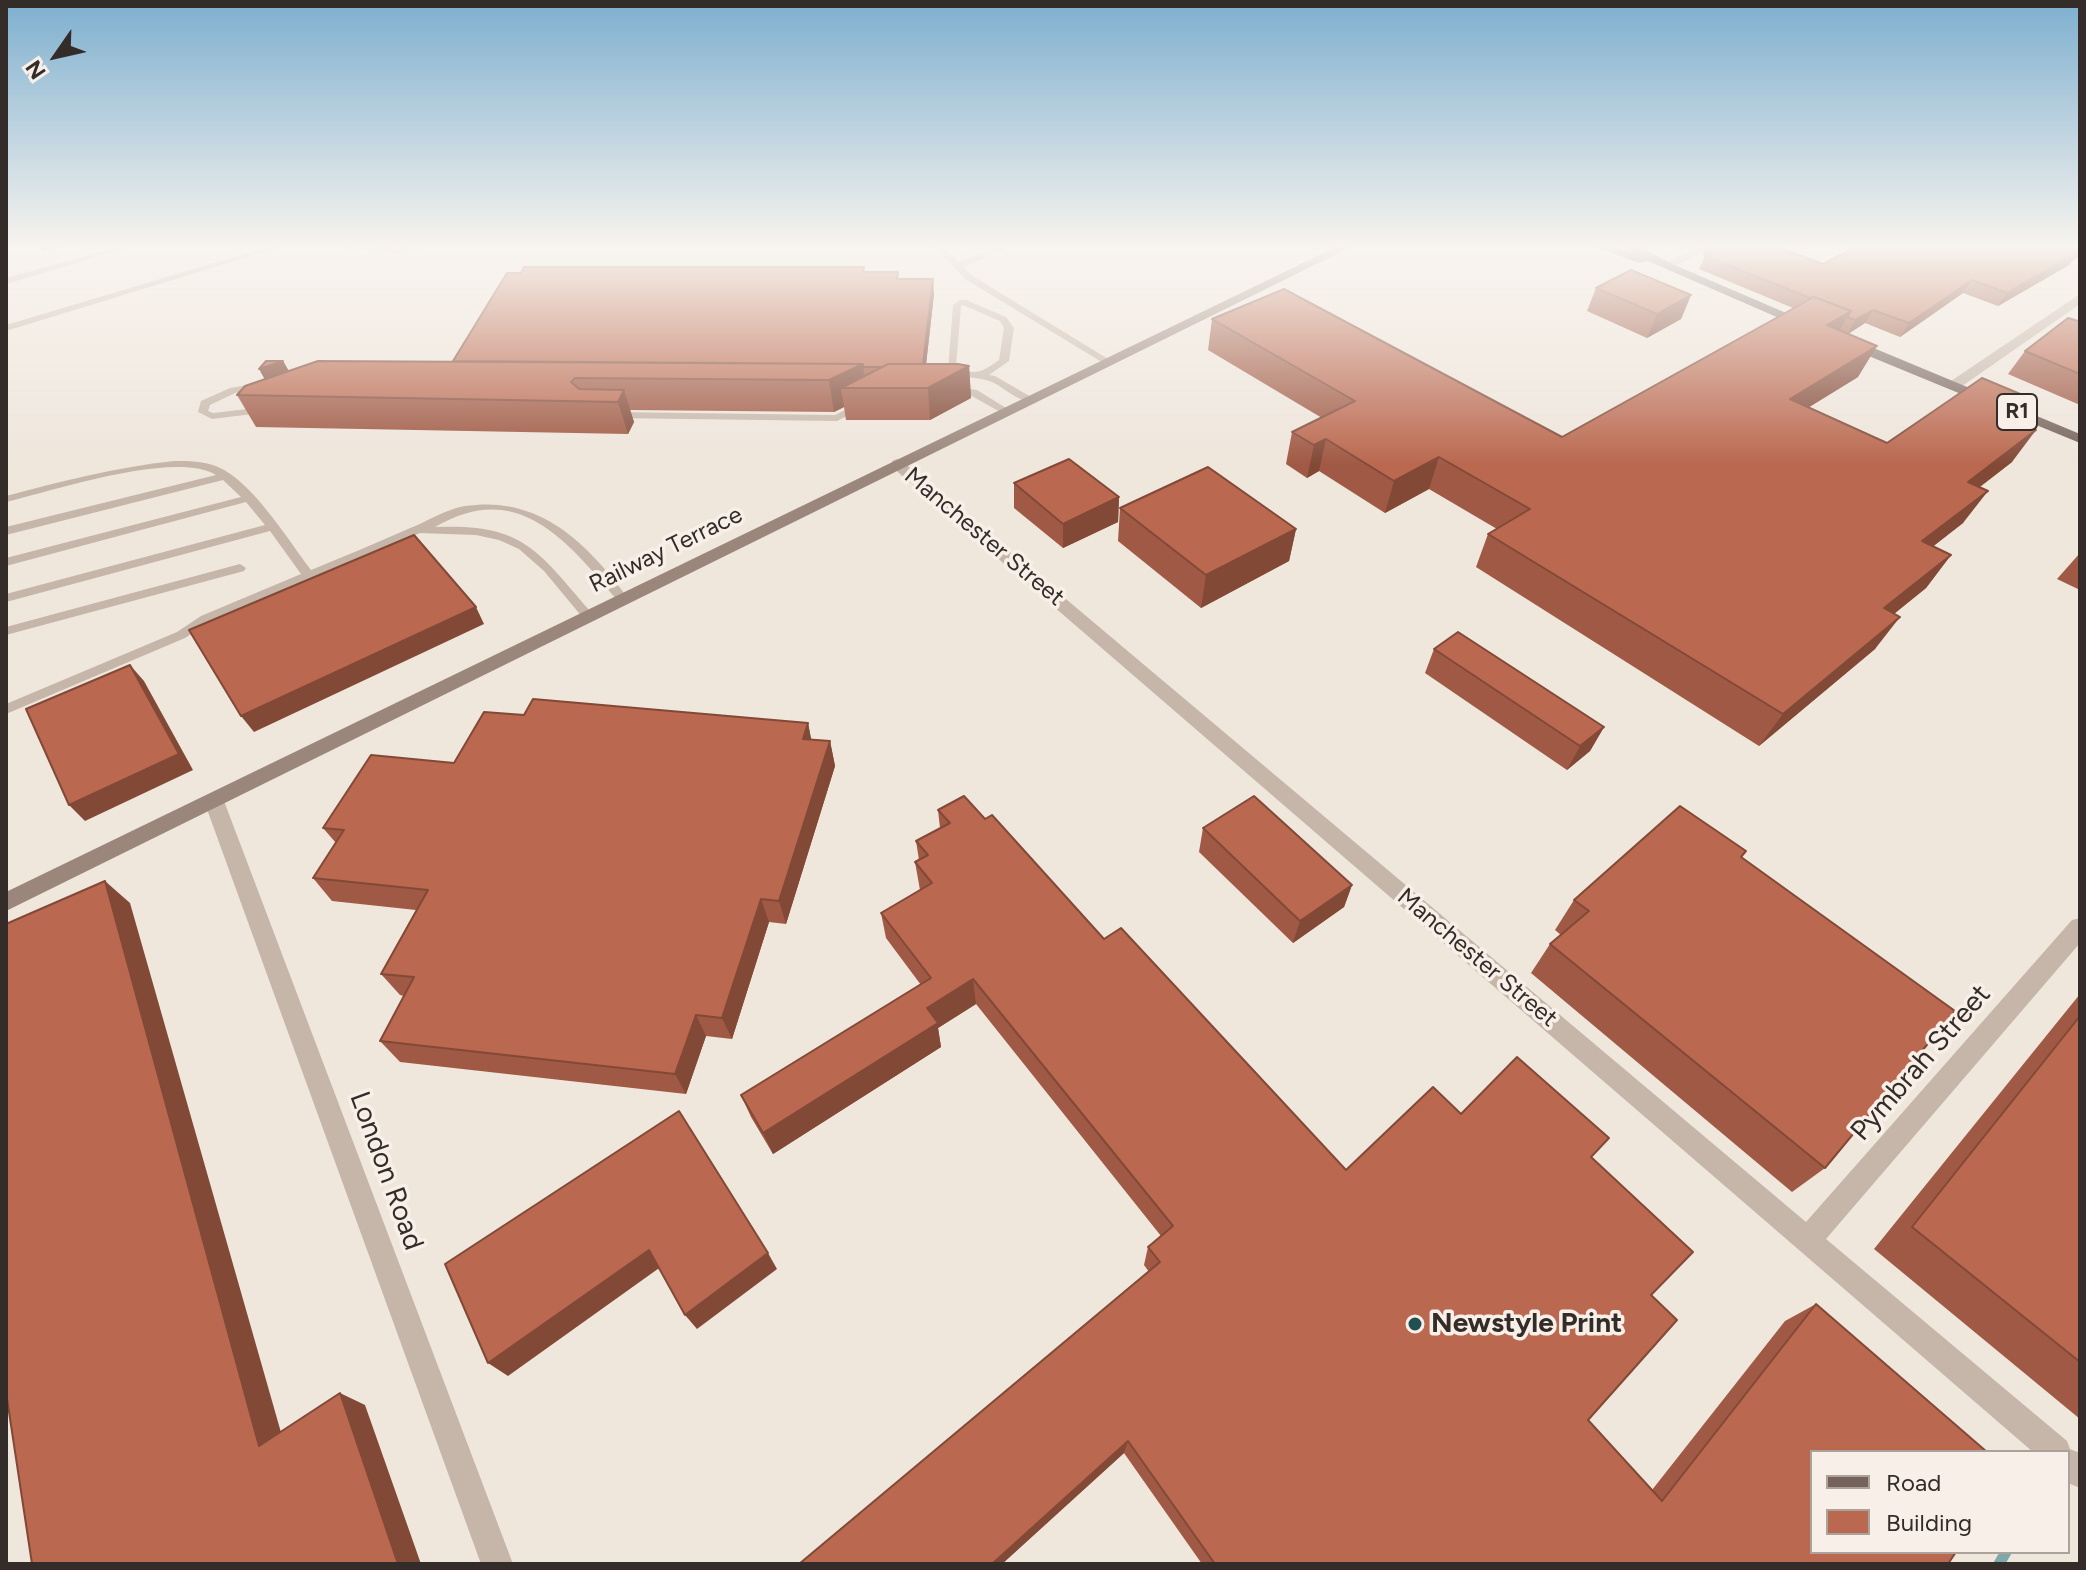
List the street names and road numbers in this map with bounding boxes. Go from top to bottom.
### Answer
road number: R1 [1997,394,2037,430]
street label: Manchester Street [898,462,1070,612]
street label: Railway Terrace [585,501,747,599]
street label: Manchester Street [1391,883,1563,1033]
street label: Pymbrah Street [1844,978,1998,1148]
street label: London Road [342,1087,430,1255]

